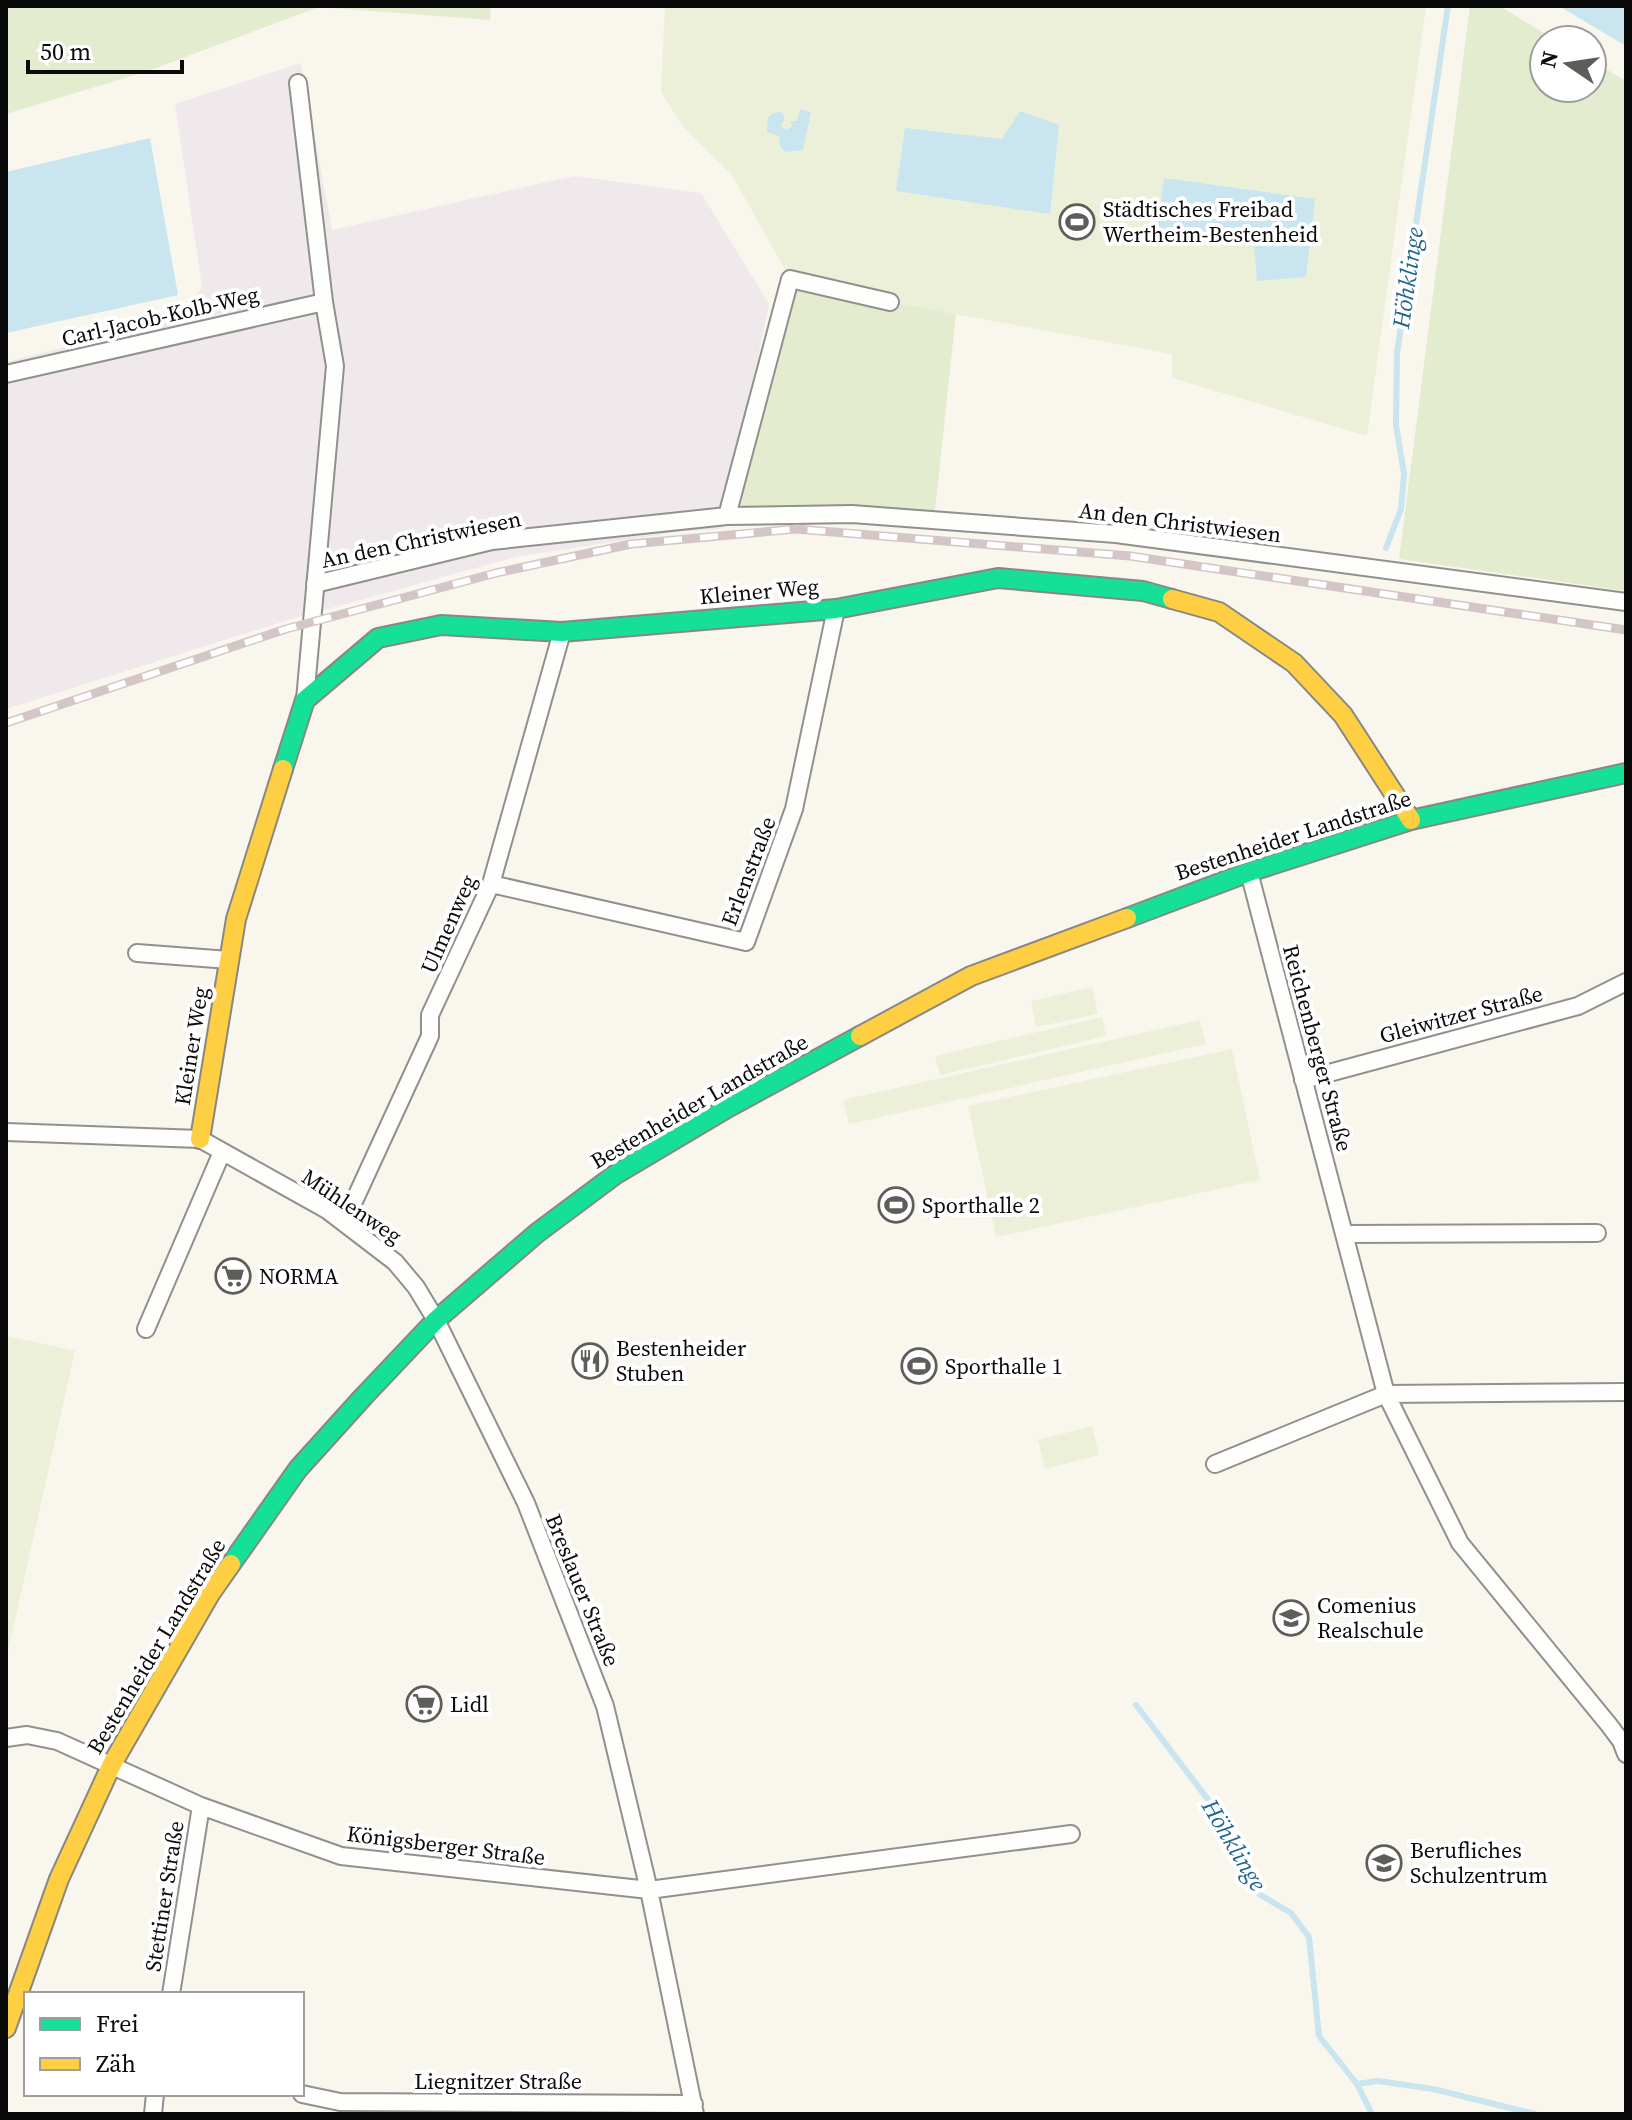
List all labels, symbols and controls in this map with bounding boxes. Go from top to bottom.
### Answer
scale bar [28,24,182,74]
north arrow [1528,24,1608,104]
text: 50 m [40,35,91,68]
text: N [1532,48,1565,71]
place label: Städtisches Freibad Wertheim-Bestenheid [1103,194,1319,249]
sports icon: Städtisches Freibad Wertheim-Bestenheid [1058,203,1096,241]
water label: Höhklinge [1384,225,1431,332]
street label: Carl-Jacob-Kolb-Weg [59,279,261,353]
street label: An den Christwiesen [1077,495,1283,549]
street label: An den Christwiesen [318,503,524,575]
street label: Kleiner Weg [698,571,820,611]
street label: Bestenheider Landstraße [1171,783,1415,887]
street label: Erlenstraße [713,812,783,930]
street label: Ulmenweg [413,870,483,978]
street label: Reichenberger Straße [1276,941,1360,1155]
street label: Gleiwitzer Straße [1376,978,1546,1050]
street label: Kleiner Weg [167,985,215,1107]
street label: Bestenheider Landstraße [585,1026,813,1176]
street label: Mühlenweg [296,1161,408,1251]
sports icon: Sporthalle 2 [877,1186,915,1224]
place label: Sporthalle 2 [922,1190,1040,1220]
supermarket icon: NORMA [214,1257,252,1295]
place label: NORMA [259,1261,339,1291]
place label: Bestenheider Stuben [616,1333,747,1388]
restaurant icon: Bestenheider Stuben [571,1342,609,1380]
sports icon: Sporthalle 1 [900,1347,938,1385]
place label: Sporthalle 1 [945,1351,1063,1381]
street label: Breslauer Straße [539,1509,627,1671]
street label: Bestenheider Landstraße [80,1533,232,1759]
place label: Comenius Realschule [1317,1590,1424,1645]
school or university icon: Comenius Realschule [1272,1599,1310,1637]
supermarket icon: Lidl [405,1685,443,1723]
place label: Lidl [450,1689,489,1719]
water label: Höhklinge [1194,1792,1275,1897]
street label: Königsberger Straße [345,1818,547,1872]
street label: Stettiner Straße [137,1819,191,1973]
place label: Berufliches Schulzentrum [1410,1835,1548,1890]
school or university icon: Berufliches Schulzentrum [1365,1844,1403,1882]
legend [24,1992,304,2096]
text: Frei [96,2007,139,2040]
text: Zäh [96,2047,136,2080]
street label: Liegnitzer Straße [414,2066,582,2096]

